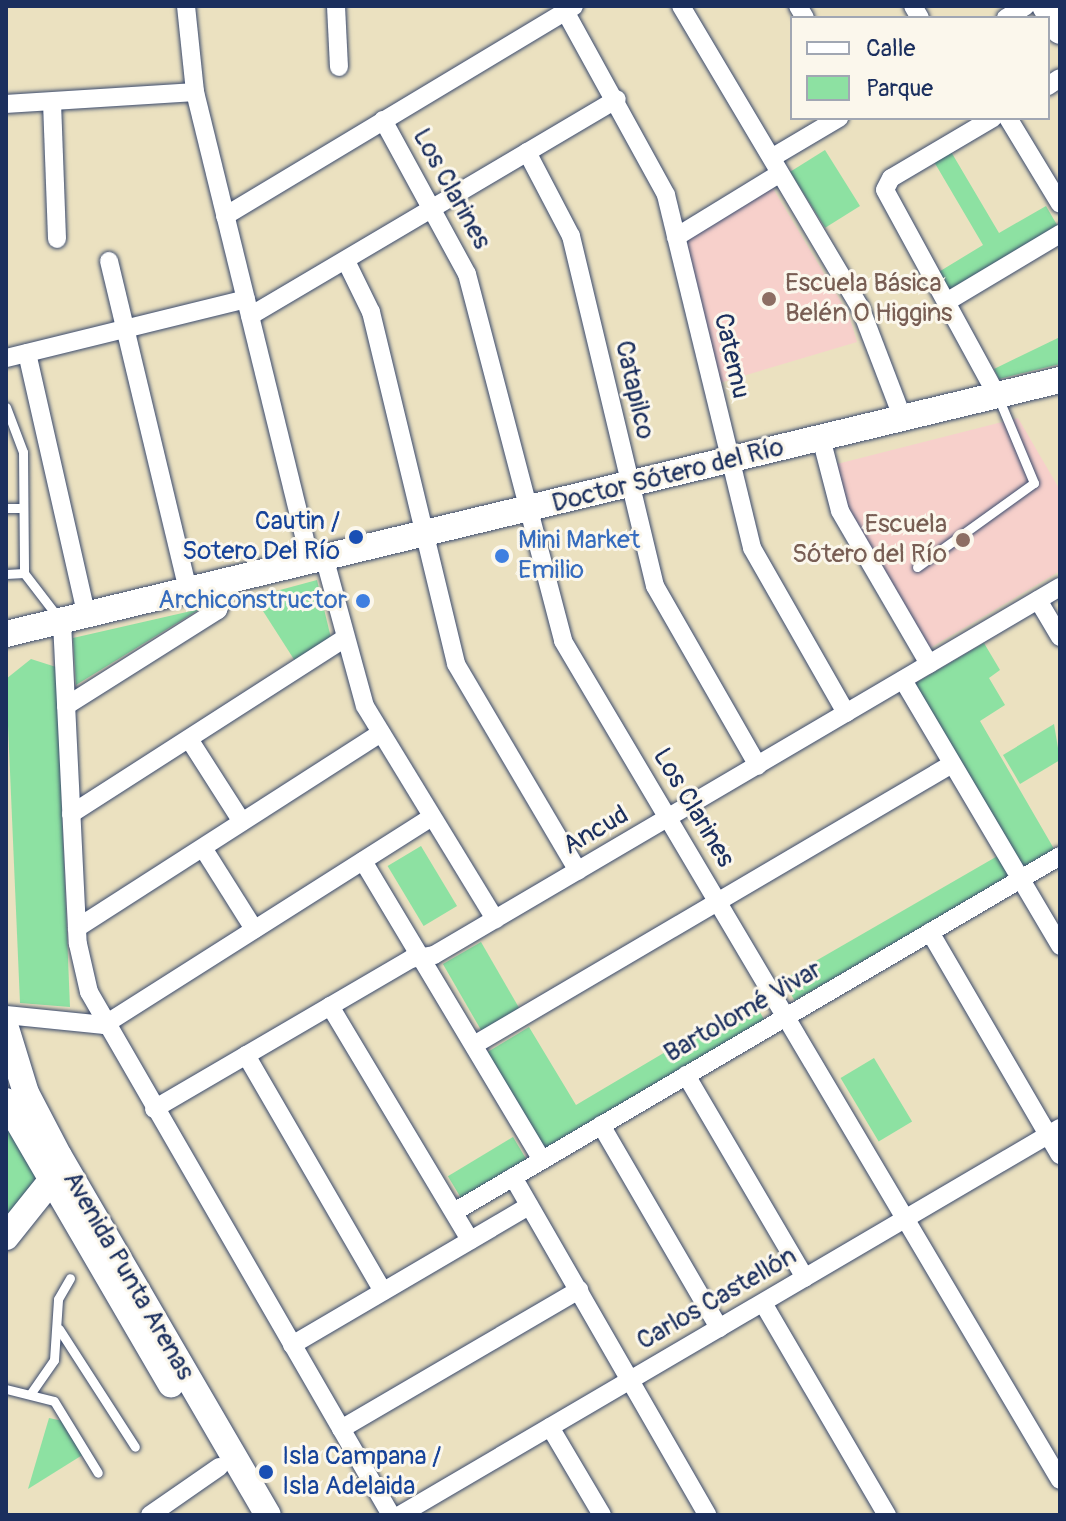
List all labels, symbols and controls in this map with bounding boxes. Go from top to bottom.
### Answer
legend [790,16,1050,120]
text: Calle [866,34,915,63]
text: Parque [866,74,933,103]
street label: Los Clarines [405,123,497,255]
place label: Escuela Básica Belén O Higgins [785,268,952,330]
marker: Escuela Básica Belén O Higgins [760,290,778,308]
street label: Catemu [706,310,756,402]
street label: Catapilco [608,338,660,442]
street label: Doctor Sótero del Río [549,432,787,520]
place label: Cautin / Sotero Del Río [182,506,340,568]
place label: Escuela Sótero del Río [792,509,947,570]
place label: Mini Market Emilio [518,525,640,586]
marker: Cautin / Sotero Del Río [347,528,365,546]
marker: Escuela Sótero del Río [954,531,972,549]
marker: Mini Market Emilio [493,547,511,565]
place label: Archiconstructor [158,585,347,617]
marker: Archiconstructor [354,592,372,610]
street label: Los Clarines [645,743,741,873]
street label: Ancud [558,800,634,862]
street label: Bartolomé Vivar [659,954,827,1070]
street label: Avenida Punta Arenas [56,1166,200,1386]
street label: Carlos Castellón [632,1241,802,1357]
place label: Isla Campana / Isla Adelaida [282,1441,441,1502]
marker: Isla Campana / Isla Adelaida [257,1463,275,1481]

